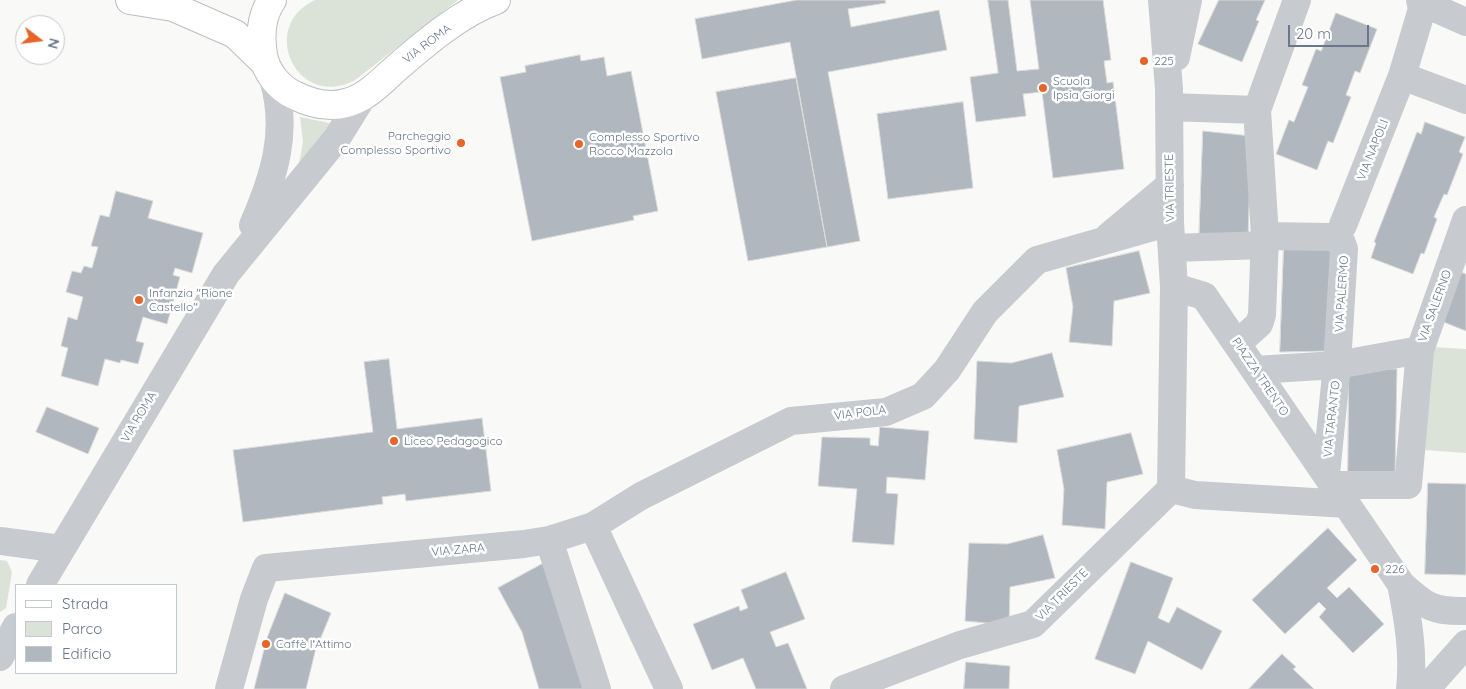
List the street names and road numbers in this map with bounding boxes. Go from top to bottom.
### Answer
street label: VIA ROMA [400,21,454,67]
street label: VIA NAPOLI [1354,118,1392,182]
street label: VIA TRIESTE [1162,154,1178,222]
street label: VIA PALERMO [1332,255,1352,333]
street label: VIA SALERNO [1415,268,1455,344]
street label: PIAZZA TRENTO [1228,335,1292,419]
street label: VIA TARANTO [1321,380,1343,458]
street label: VIA ROMA [118,389,160,445]
street label: VIA POLA [833,403,887,423]
street label: VIA ZARA [431,541,485,559]
street label: VIA TRIESTE [1033,566,1091,624]

